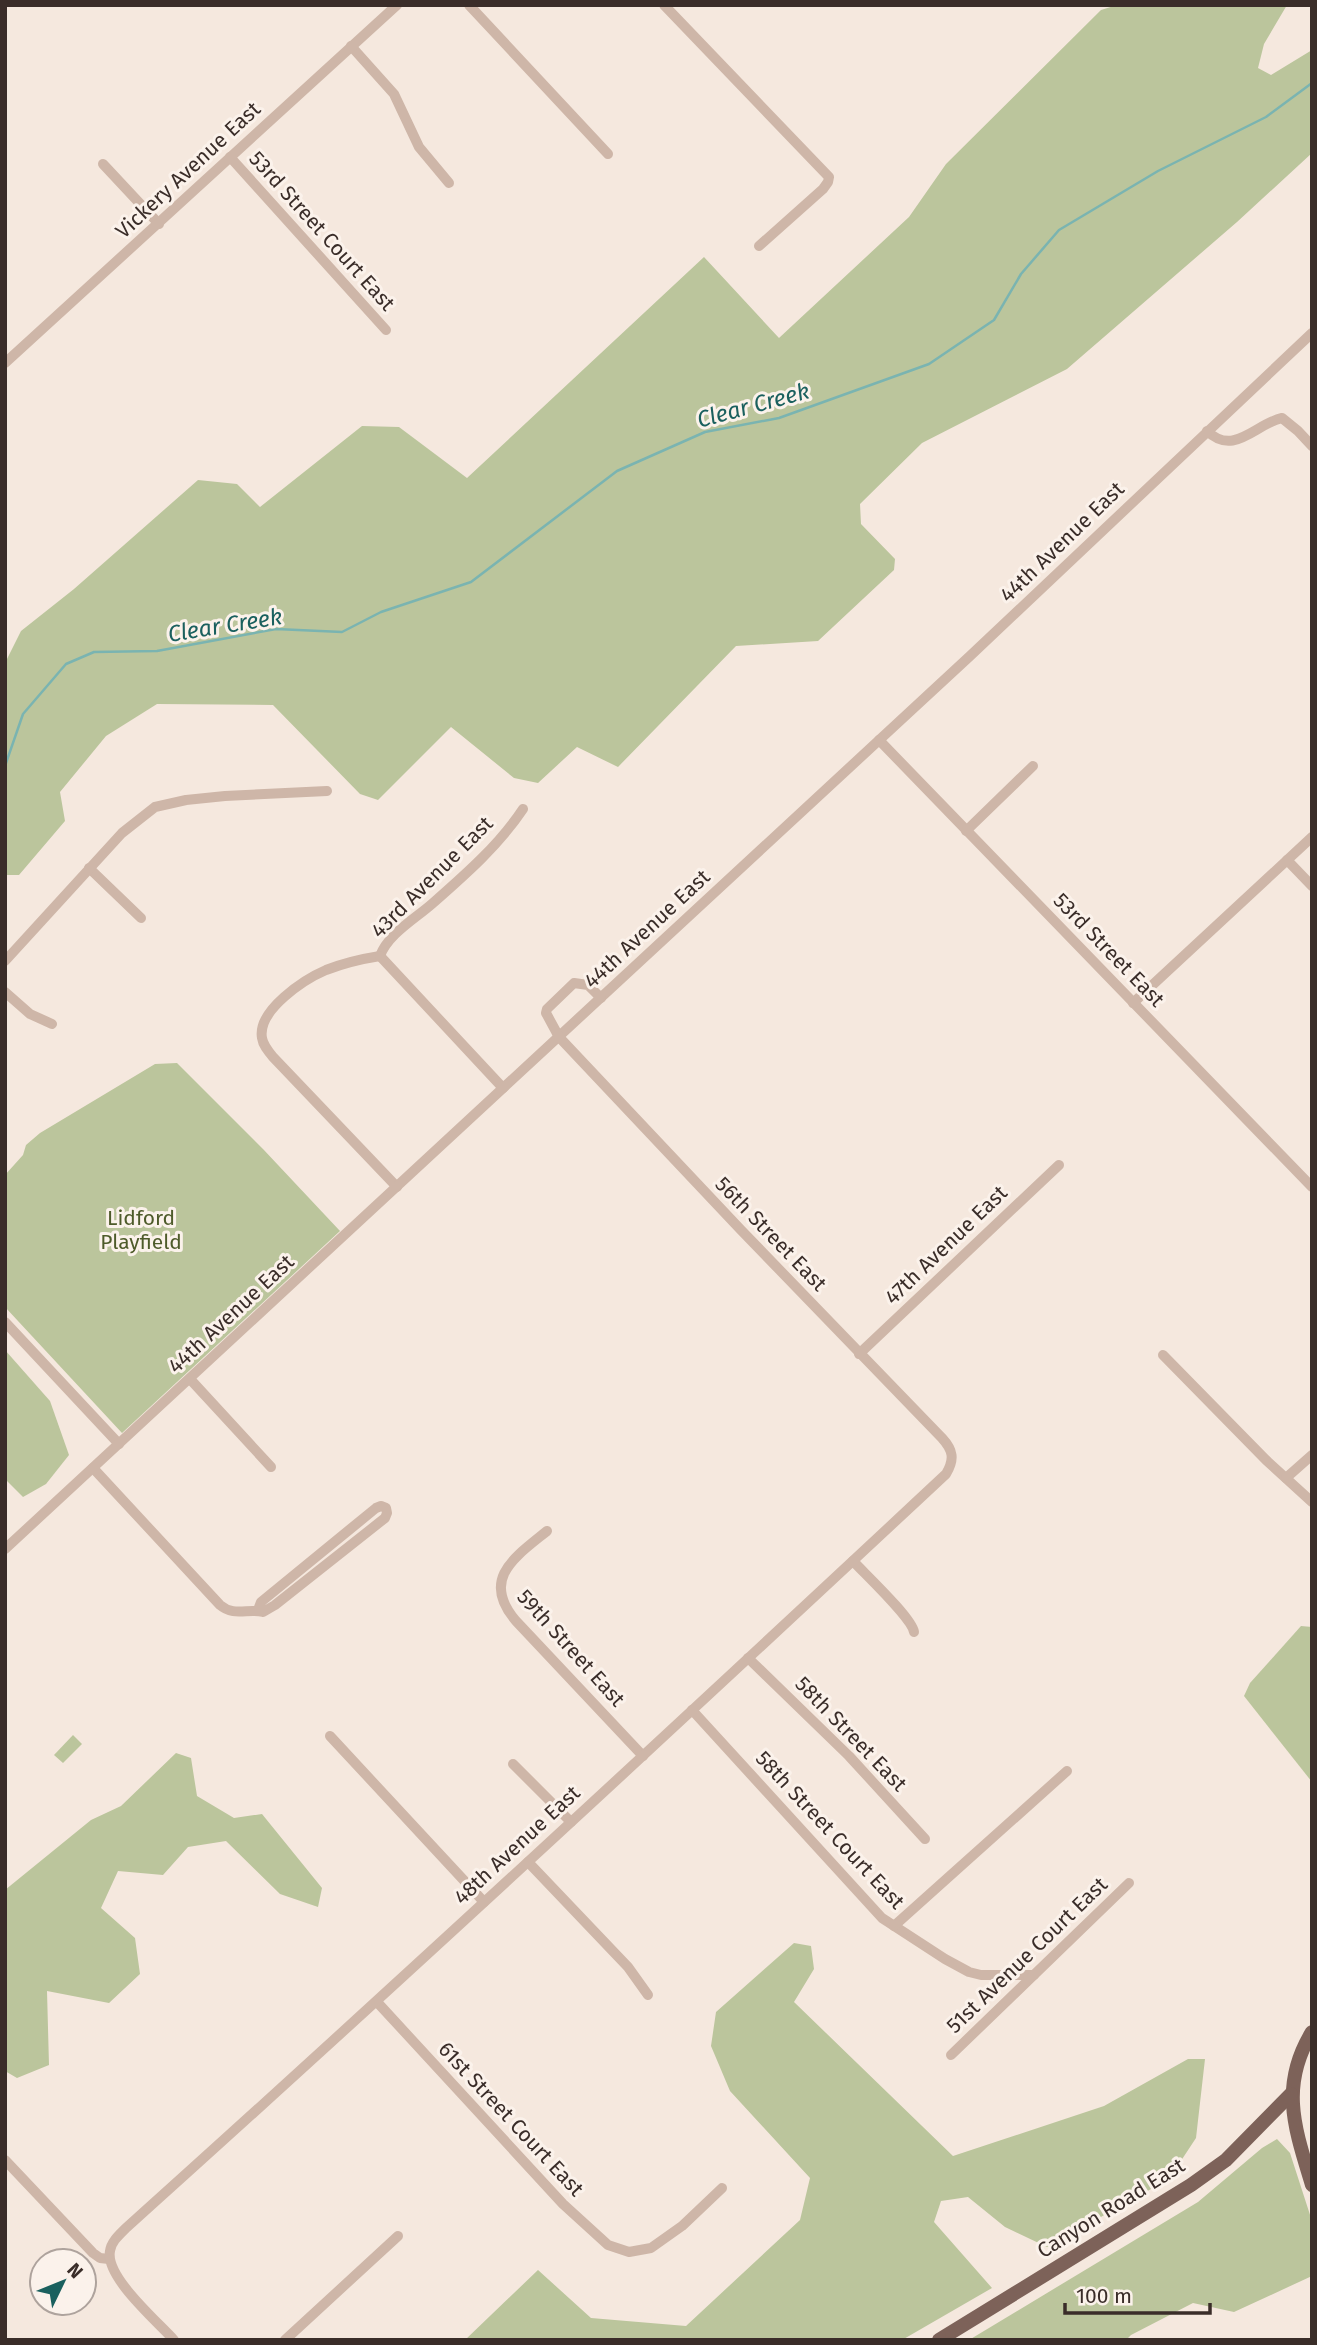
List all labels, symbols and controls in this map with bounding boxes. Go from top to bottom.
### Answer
street label: Vickery Avenue East [110,96,266,244]
street label: 53rd Street Court East [244,146,401,316]
water label: Clear Creek [694,377,812,433]
street label: 44th Avenue East [994,476,1130,608]
water label: Clear Creek [166,602,284,648]
street label: 43rd Avenue East [366,810,499,943]
street label: 44th Avenue East [579,864,716,994]
street label: 53rd Street East [1048,888,1170,1013]
street label: 56th Street East [710,1171,832,1297]
street label: 47th Avenue East [879,1180,1013,1310]
park label: Lidford Playfield [100,1205,182,1255]
street label: 44th Avenue East [163,1249,300,1379]
street label: 59th Street East [512,1584,631,1712]
street label: 58th Street East [790,1671,913,1797]
street label: 58th Street Court East [750,1746,910,1915]
street label: 48th Avenue East [449,1780,586,1910]
street label: 51st Avenue Court East [941,1871,1113,2038]
street label: 61st Street Court East [433,2036,589,2202]
street label: Canyon Road East [1032,2152,1190,2264]
north arrow [28,2247,98,2317]
text: N [62,2258,88,2283]
scale bar [1065,2272,1210,2316]
text: 100 m [1076,2283,1132,2309]

